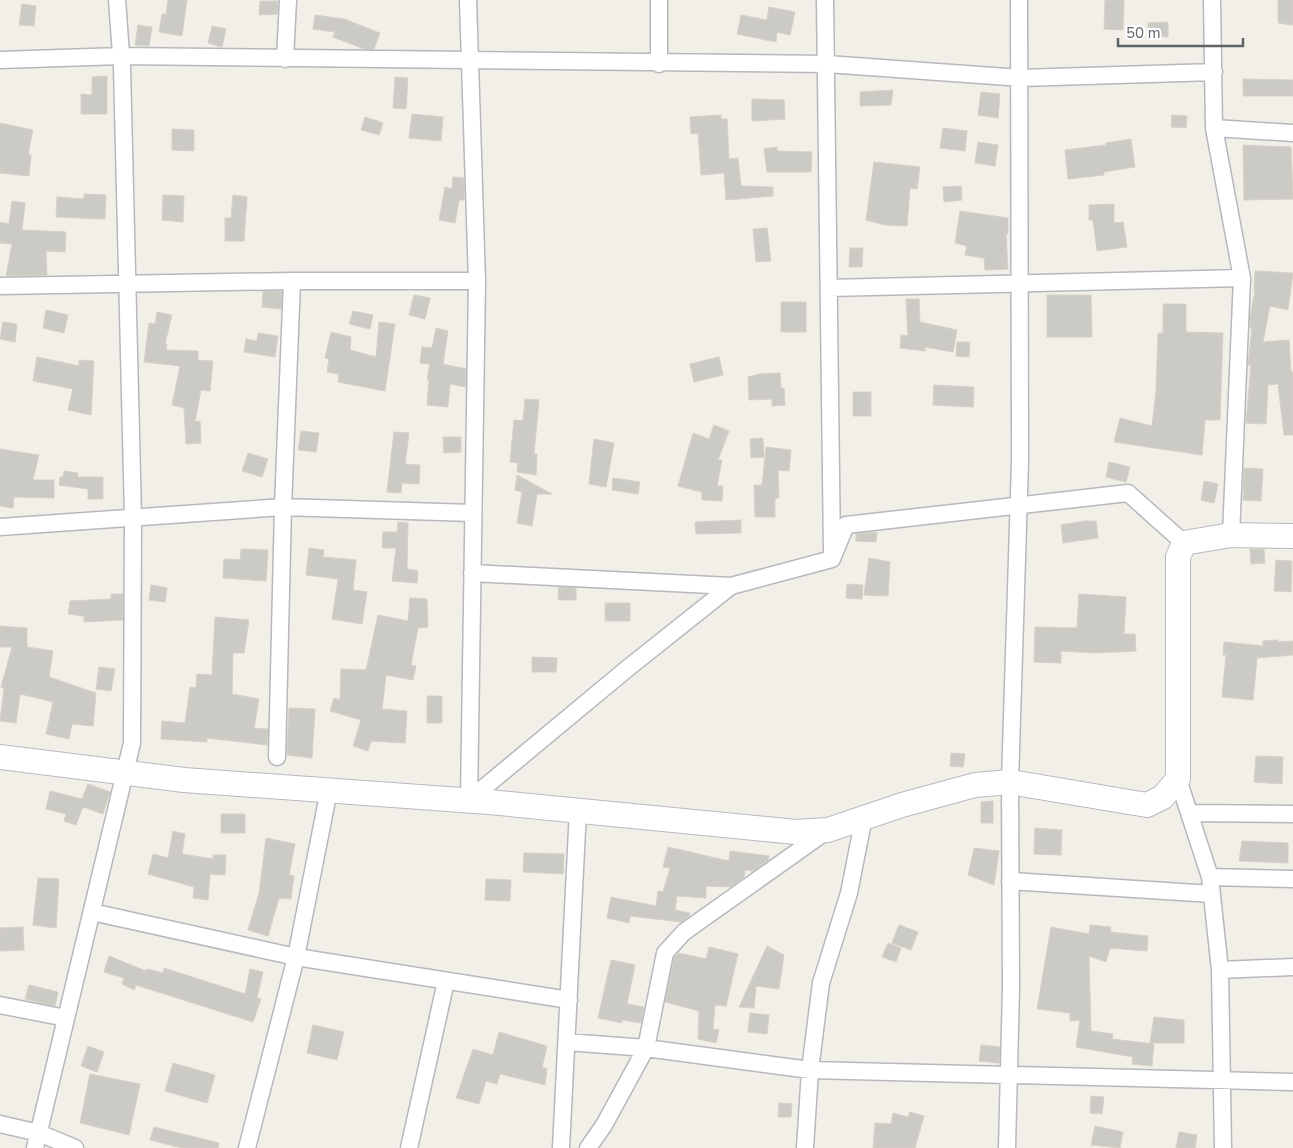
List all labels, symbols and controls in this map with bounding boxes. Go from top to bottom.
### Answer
scale bar [1118,15,1243,47]
text: 50 m [1126,23,1161,43]

